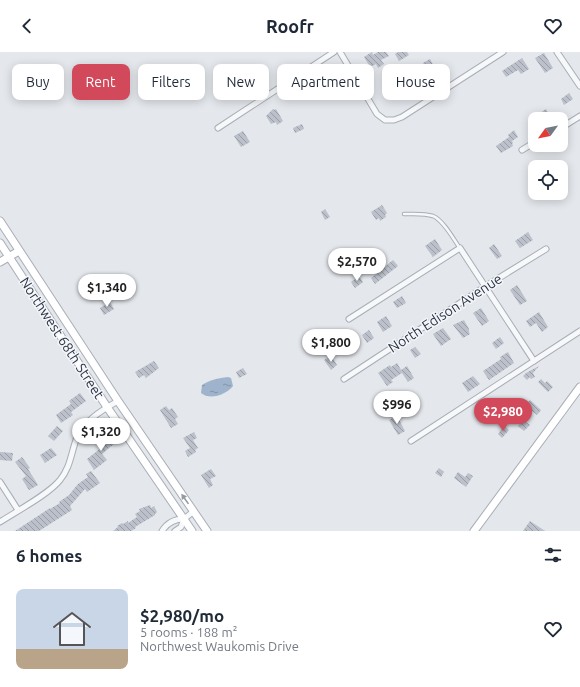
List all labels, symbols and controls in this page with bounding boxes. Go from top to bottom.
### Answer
icon: back [16,15,38,37]
icon: heart [542,15,564,37]
text: Roofr [266,16,314,36]
chip: Buy [12,64,64,100]
chip: Rent [72,64,130,100]
chip: Filters [138,64,205,100]
chip: New [213,64,269,100]
chip: Apartment [277,64,374,100]
chip: House [382,64,450,100]
north arrow [528,112,568,152]
map controls [528,112,568,200]
button: locate [528,160,568,200]
pin: $2,570 [324,248,390,282]
text: $2,570 [337,254,377,268]
street label: North Edison Avenue [385,270,505,356]
street label: Northwest 68th Street [17,274,108,402]
pin: $1,340 [74,274,140,308]
text: $1,340 [87,280,127,294]
pin: $1,800 [298,329,364,363]
text: $1,800 [311,335,351,349]
pin: $996 [373,391,421,425]
text: $996 [382,397,412,411]
pin: $2,980 [470,398,536,432]
text: $2,980 [483,404,523,418]
pin: $1,320 [68,418,134,452]
text: $1,320 [81,424,121,438]
one-way arrow [181,493,189,504]
icon: filters [542,544,564,566]
text: 6 homes [16,546,82,565]
icon: home [48,605,96,653]
text: $2,980/mo [140,606,224,625]
icon: heart [542,618,564,640]
text: 5 rooms · 188 m² [140,625,237,639]
text: Northwest Waukomis Drive [140,639,299,653]

